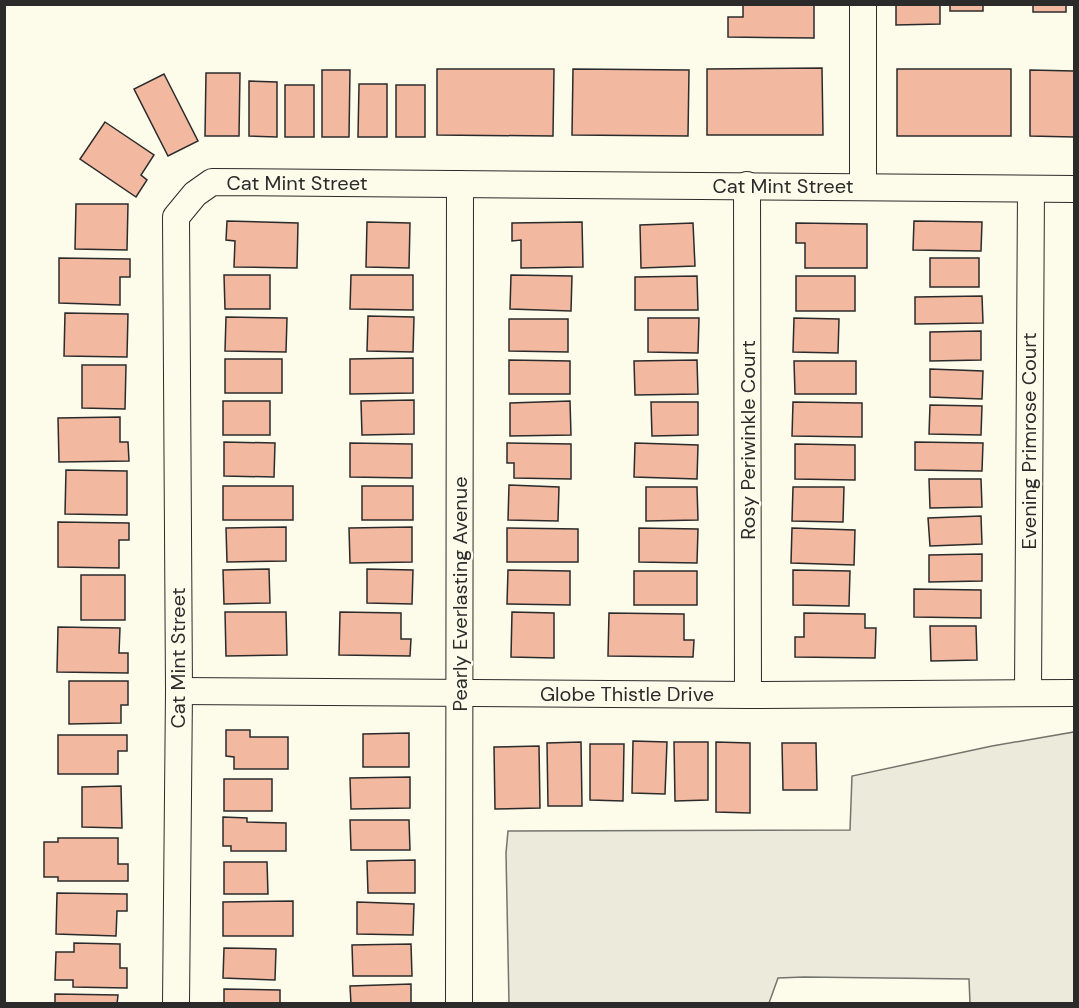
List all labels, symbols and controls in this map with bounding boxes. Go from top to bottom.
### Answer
street label: Cat Mint Street [226,170,368,196]
street label: Cat Mint Street [712,173,854,199]
street label: Evening Primrose Court [1016,332,1042,550]
street label: Rosy Periwinkle Court [735,340,761,540]
street label: Pearly Everlasting Avenue [447,476,473,712]
street label: Cat Mint Street [165,587,191,729]
street label: Globe Thistle Drive [540,681,714,707]

